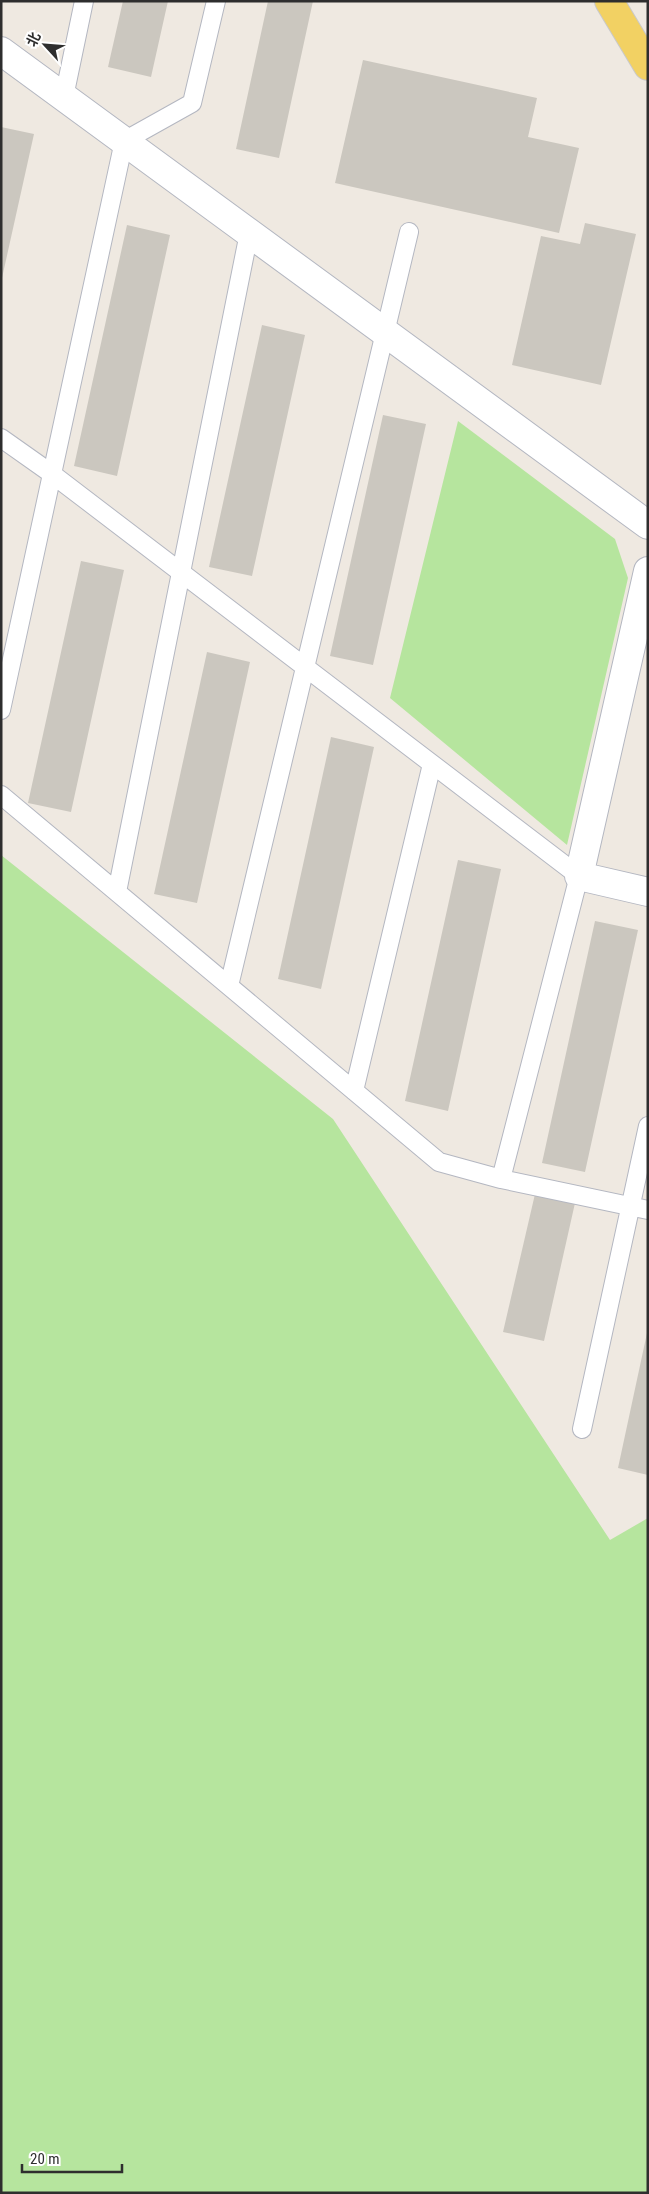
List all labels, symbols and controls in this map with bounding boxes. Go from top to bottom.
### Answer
north arrow [20,20,70,70]
text: 北 [23,30,44,49]
scale bar [22,2142,122,2174]
text: 20 m [30,2150,60,2168]

